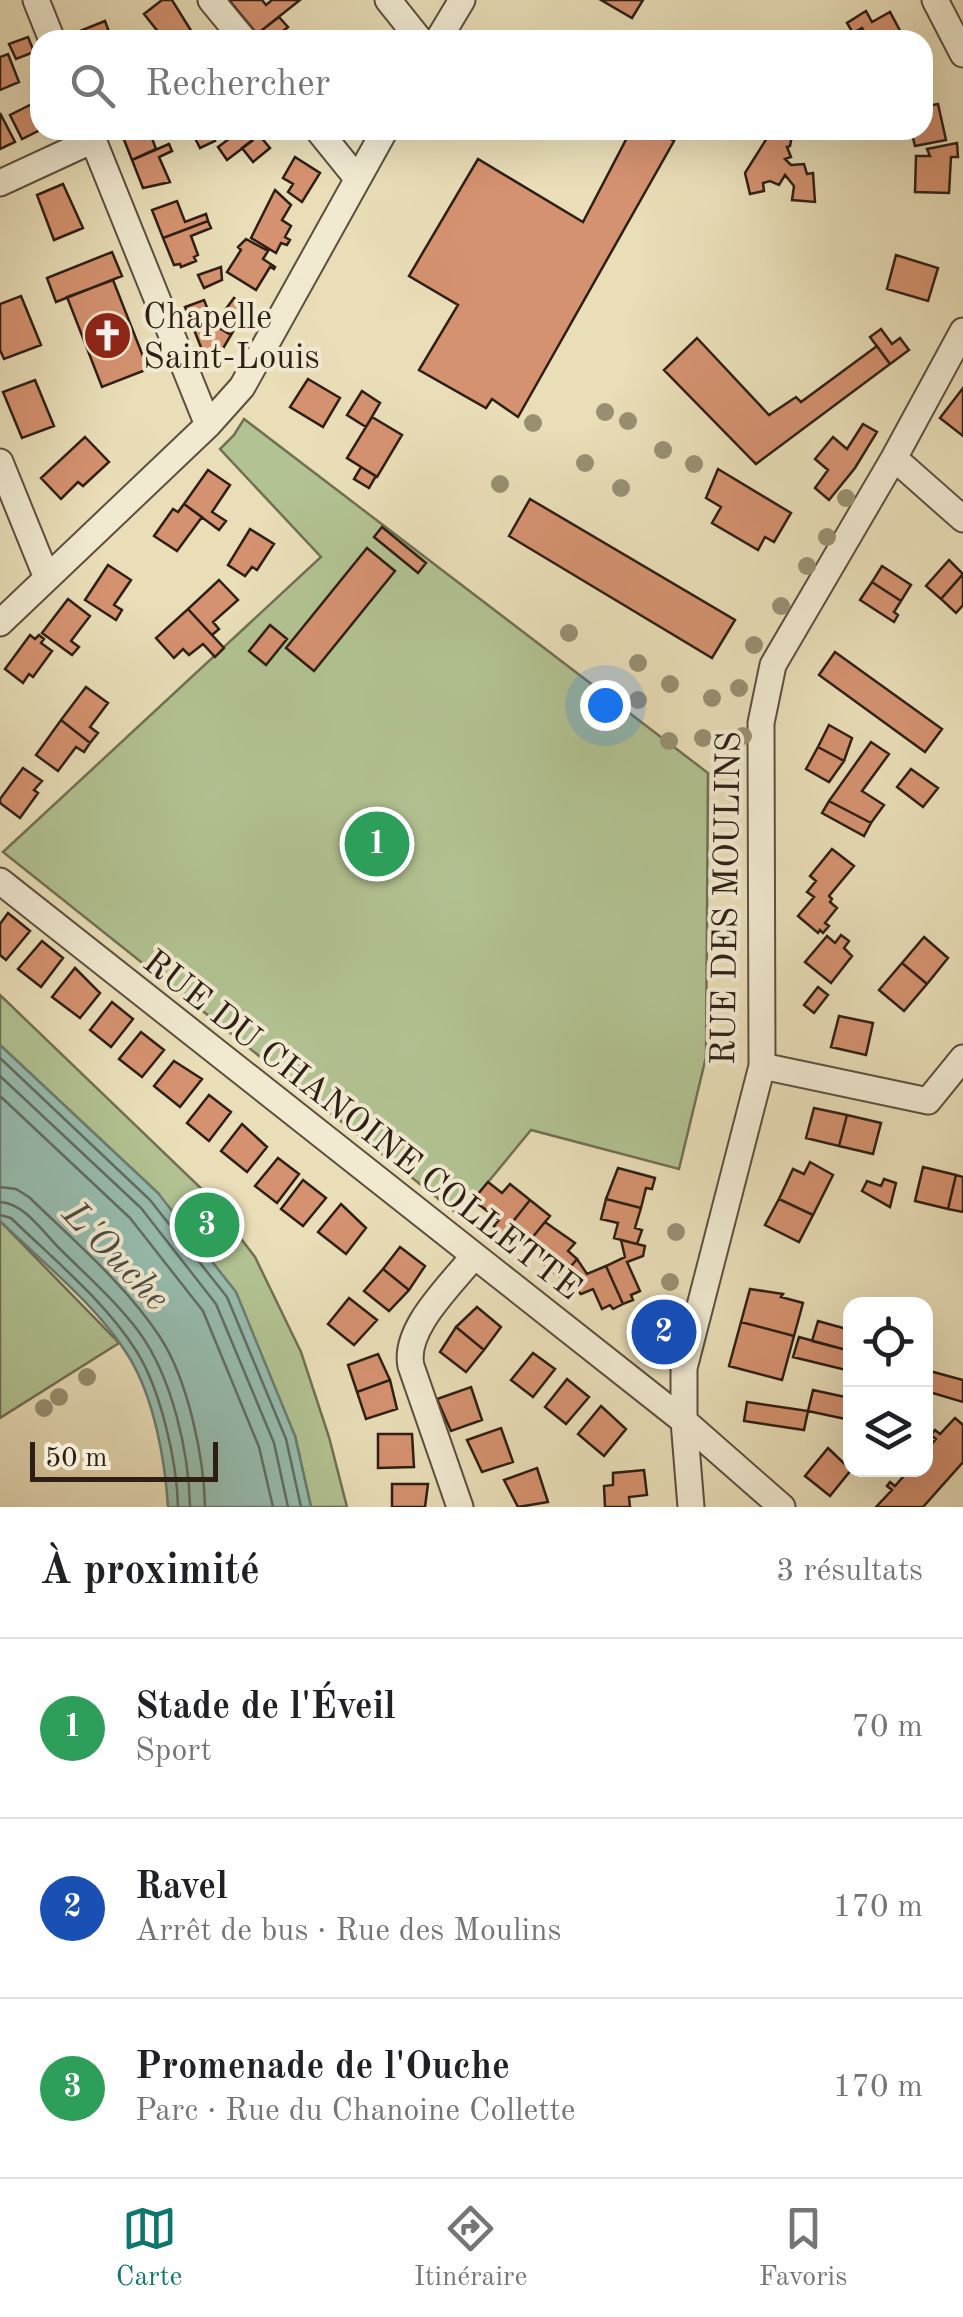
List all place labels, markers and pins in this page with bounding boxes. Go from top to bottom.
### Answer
place label: Chapelle Saint-Louis [143,301,320,376]
church icon: Chapelle Saint-Louis [82,310,134,362]
pin: 1 [344,806,410,882]
pin: 3 [174,1188,240,1262]
pin: 2 [632,1294,696,1370]

